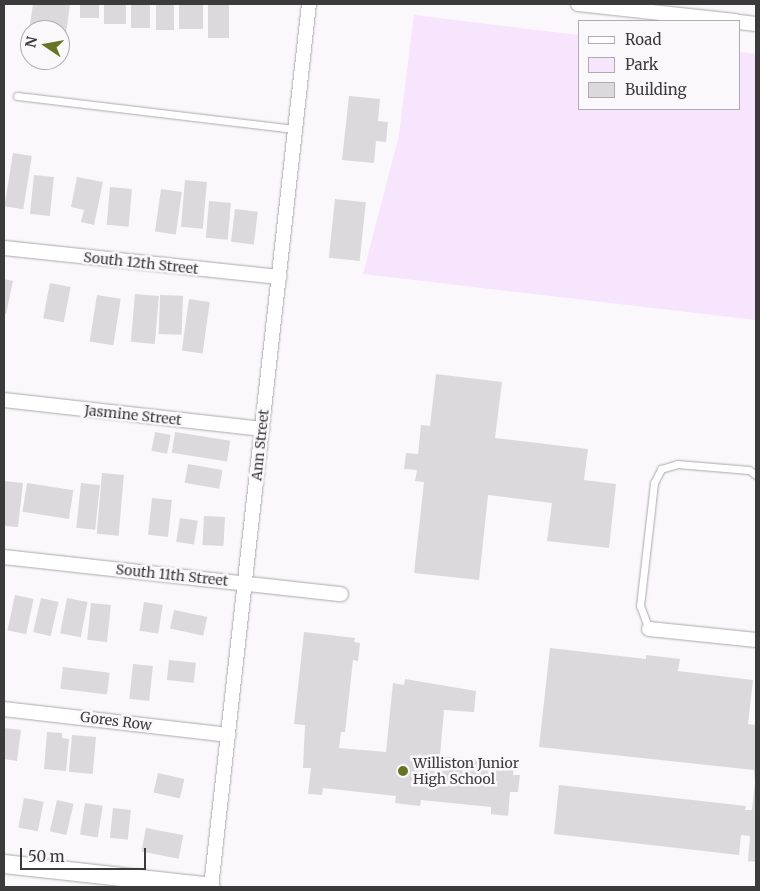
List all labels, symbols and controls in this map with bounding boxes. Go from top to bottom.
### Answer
north arrow [20,20,70,70]
legend [578,20,740,110]
text: Road [625,30,661,49]
text: N [21,35,41,49]
text: Park [625,55,658,74]
text: Building [625,80,687,99]
street label: South 12th Street [83,249,199,277]
street label: Jasmine Street [84,402,182,428]
street label: Ann Street [248,408,272,482]
street label: South 11th Street [115,561,229,589]
street label: Gores Row [79,708,153,734]
place label: Williston Junior High School [413,755,519,788]
marker: Williston Junior High School [397,765,409,777]
scale bar [22,838,149,870]
text: 50 m [28,847,65,866]

